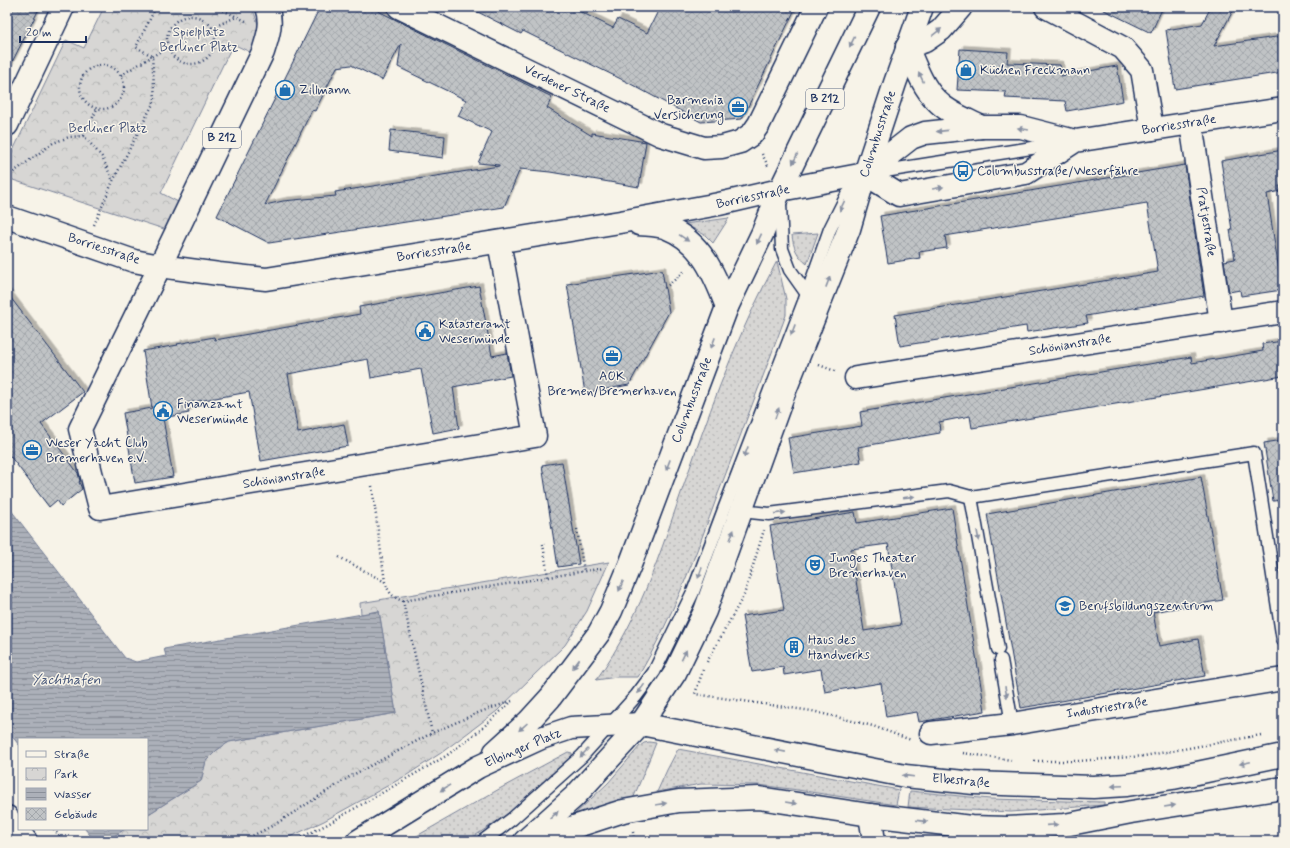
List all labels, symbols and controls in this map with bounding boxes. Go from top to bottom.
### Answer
scale bar [20,18,86,44]
park label: Spielplatz Berliner Platz [160,24,239,56]
text: 20 m [26,25,52,41]
one-way arrow [932,28,943,36]
one-way arrow [849,36,855,48]
shop icon: Küchen Freckmann [955,59,977,81]
street label: Verdener Straße [521,61,613,117]
place label: Küchen Freckmann [980,62,1090,79]
one-way arrow [918,71,924,82]
shop icon: Zillmann [274,79,296,101]
place label: Zillmann [299,82,351,99]
street label: Columbusstraße [856,88,900,180]
road number: B 212 [806,89,844,109]
place label: Barmenia Versicherung [654,92,724,125]
office icon: Barmenia Versicherung [727,96,749,118]
street label: Borriesstraße [1141,111,1217,139]
park label: Berliner Platz [69,120,148,137]
one-way arrow [1017,125,1029,131]
road number: B 212 [203,128,241,148]
one-way arrow [936,128,949,135]
one-way arrow [792,153,799,165]
bus stop icon: Columbusstraße/Weserfähre [952,160,974,182]
place label: Columbusstraße/Weserfähre [977,163,1139,180]
street label: Borriesstraße [715,181,791,213]
one-way arrow [932,185,944,191]
street label: Pratjestraße [1192,186,1220,258]
one-way arrow [839,200,845,211]
street label: Borriesstraße [66,229,142,269]
one-way arrow [756,233,762,245]
one-way arrow [679,234,689,242]
street label: Borriesstraße [396,238,472,266]
one-way arrow [826,275,832,287]
place label: Katasteramt Wesermünde [439,316,511,348]
public building icon: Katasteramt Wesermünde [414,320,436,342]
one-way arrow [789,325,795,337]
street label: Schönianstraße [1028,330,1112,360]
one-way arrow [710,337,716,349]
office icon: AOK Bremen/Bremerhaven [601,345,623,367]
street label: Columbusstraße [668,354,716,446]
place label: AOK Bremen/Bremerhaven [548,368,676,400]
place label: Finanzamt Wesermünde [177,396,248,428]
public building icon: Finanzamt Wesermünde [152,400,174,422]
one-way arrow [774,406,780,418]
place label: Weser Yacht Club Bremerhaven e.V. [46,435,148,467]
office icon: Weser Yacht Club Bremerhaven e.V. [21,439,43,461]
one-way arrow [742,446,748,458]
one-way arrow [664,459,670,471]
street label: Schönianstraße [242,463,326,493]
one-way arrow [903,493,915,500]
one-way arrow [774,510,786,516]
one-way arrow [730,528,736,540]
one-way arrow [975,529,981,542]
place label: Junges Theater Bremerhaven [829,550,917,582]
theatre icon: Junges Theater Bremerhaven [804,554,826,576]
one-way arrow [697,568,703,580]
one-way arrow [618,581,624,593]
school or university icon: Berufsbildungszentrum [1054,595,1076,617]
place label: Berufsbildungszentrum [1079,598,1213,616]
place label: Haus des Handwerks [808,632,870,664]
building icon: Haus des Handwerks [783,636,805,658]
one-way arrow [681,649,687,661]
one-way arrow [572,659,580,670]
water label: Yachthafen [31,671,101,689]
one-way arrow [637,683,646,694]
one-way arrow [1003,686,1009,698]
street label: Industriestraße [1065,693,1149,723]
one-way arrow [518,722,529,731]
street label: Elbinger Platz [482,724,564,772]
legend [18,738,148,830]
text: Straße [54,747,89,763]
one-way arrow [774,748,786,754]
one-way arrow [580,749,589,758]
one-way arrow [1239,761,1251,767]
text: Park [54,767,78,783]
street label: Elbestraße [931,770,991,792]
one-way arrow [902,773,914,779]
one-way arrow [1111,782,1123,789]
one-way arrow [439,784,451,791]
text: Wasser [54,787,92,803]
one-way arrow [785,800,797,806]
one-way arrow [655,801,667,807]
one-way arrow [1164,803,1176,809]
text: Gebäude [54,807,97,823]
one-way arrow [549,810,559,819]
one-way arrow [916,818,928,824]
one-way arrow [1046,822,1058,829]

